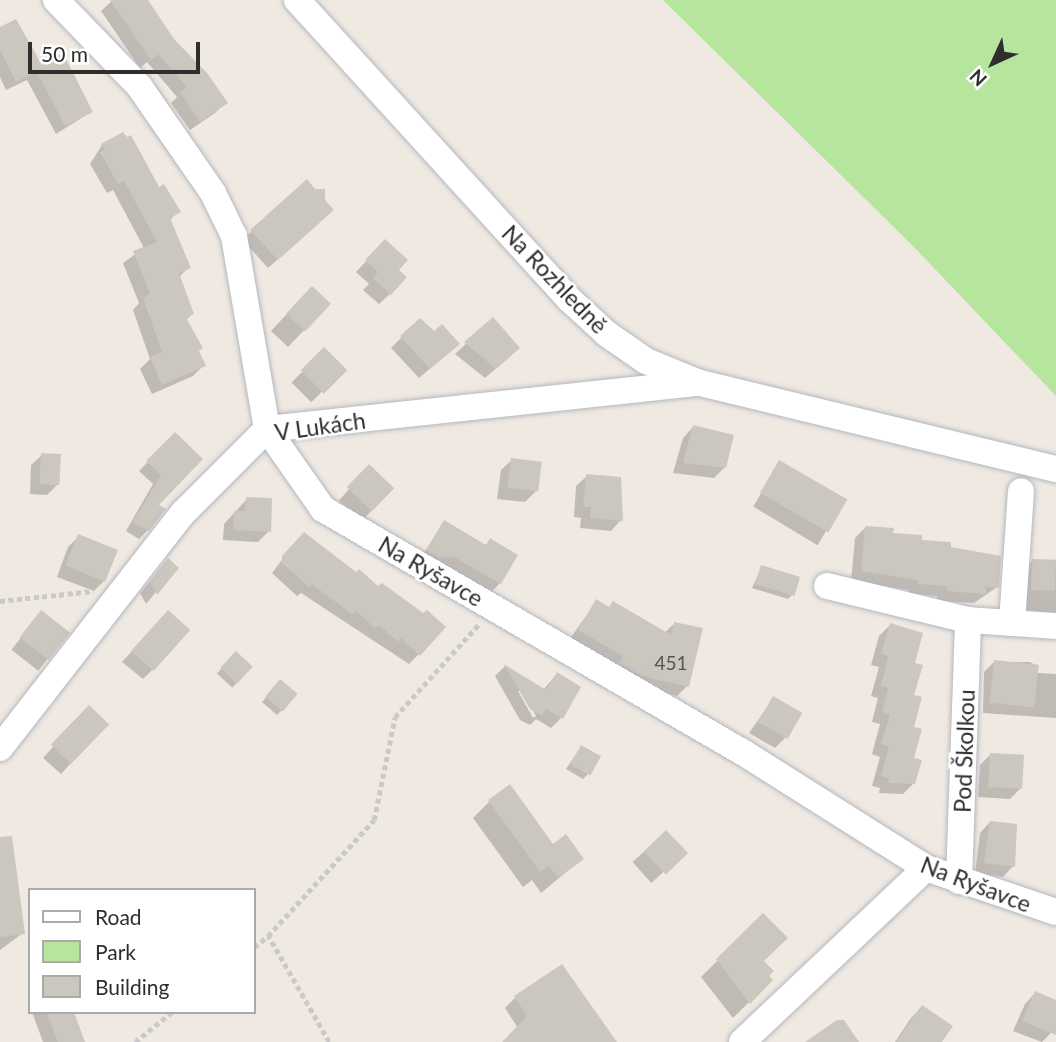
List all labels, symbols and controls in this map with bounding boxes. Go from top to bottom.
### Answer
scale bar [32,28,203,72]
north arrow [958,28,1028,98]
text: 50 m [41,41,88,66]
text: N [964,65,991,92]
street label: Na Rozhledně [497,219,613,339]
street label: V Lukách [272,406,368,446]
street label: Na Ryšavce [374,530,488,612]
house number: 451 [654,652,688,674]
street label: Pod Školkou [948,689,980,813]
street label: Na Ryšavce [917,850,1035,918]
legend [28,888,256,1014]
text: Road [95,904,142,929]
text: Park [95,939,136,964]
text: Building [95,974,170,999]

